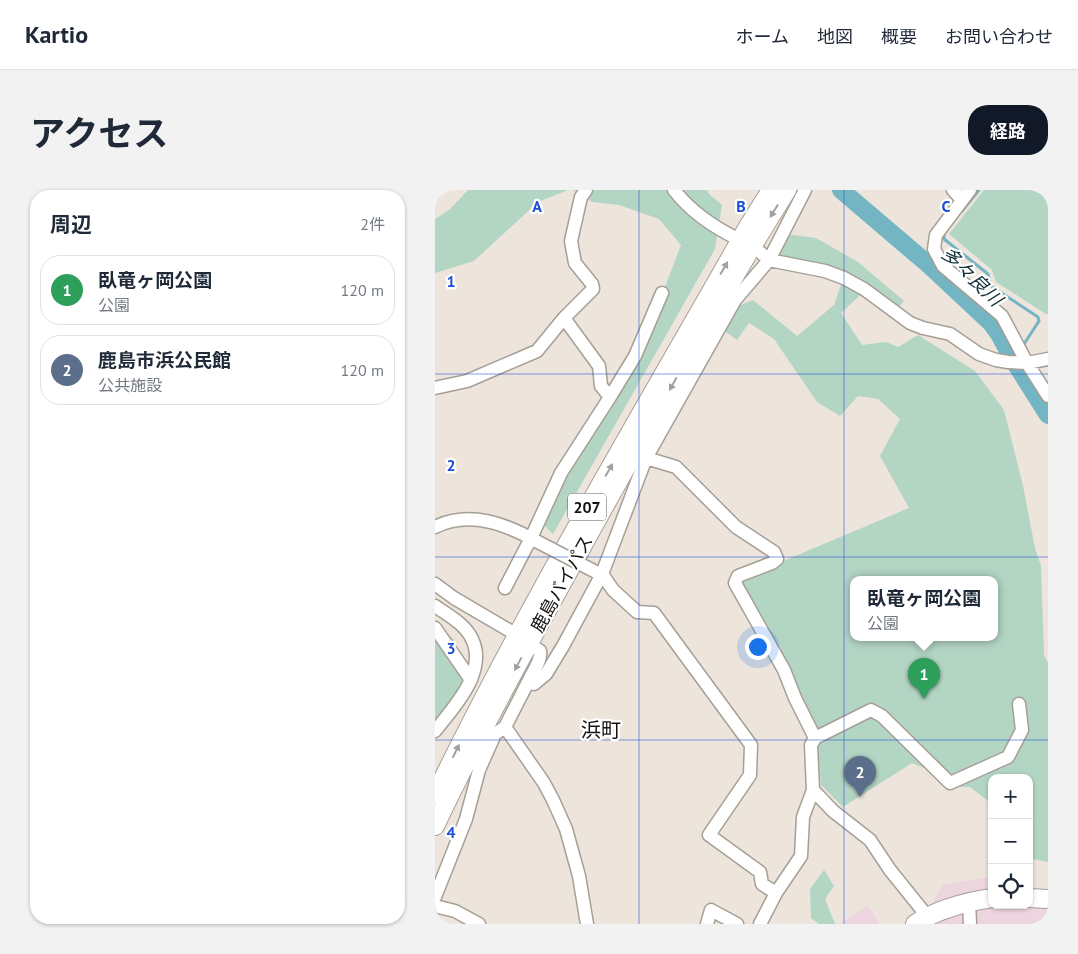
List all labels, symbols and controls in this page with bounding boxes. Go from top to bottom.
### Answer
text: Kartio [25,19,88,50]
text: ホーム [736,25,789,48]
text: 地図 [817,25,853,48]
text: 概要 [881,25,917,48]
text: お問い合わせ [945,25,1053,48]
button: 経路 [968,105,1048,155]
text: アクセス [30,110,168,156]
text: A [532,196,542,216]
text: B [736,196,746,216]
text: C [942,196,951,216]
one-way arrow [770,204,779,217]
text: 周辺 [50,211,92,238]
text: 2件 [360,214,385,234]
water label: 多々良川 [936,241,1009,312]
one-way arrow [720,262,729,275]
text: 臥竜ヶ岡公園 [98,268,212,292]
text: 1 [446,271,456,291]
text: 1 [62,280,72,300]
text: 120 m [341,280,384,300]
text: 公園 [98,295,130,315]
text: 鹿島市浜公民館 [98,348,231,372]
text: 2 [62,360,72,380]
text: 120 m [341,360,384,380]
text: 公共施設 [98,375,162,395]
one-way arrow [669,376,677,391]
text: 2 [446,455,456,475]
one-way arrow [604,463,613,477]
road number: 207 [568,494,606,520]
street label: 鹿島バイパス [525,531,598,636]
popup [850,576,998,641]
text: 臥竜ヶ岡公園 [867,586,981,610]
text: 公園 [867,613,899,633]
your location [745,634,771,660]
text: 3 [446,638,456,658]
one-way arrow [513,657,522,670]
pin: 1 [908,658,940,699]
district label: 浜町 [581,717,621,743]
one-way arrow [453,744,461,758]
pin: 2 [844,756,876,797]
map controls [988,774,1033,909]
button: + [988,774,1033,819]
button: − [988,819,1033,864]
text: 4 [446,822,456,842]
button: locate [988,864,1033,909]

